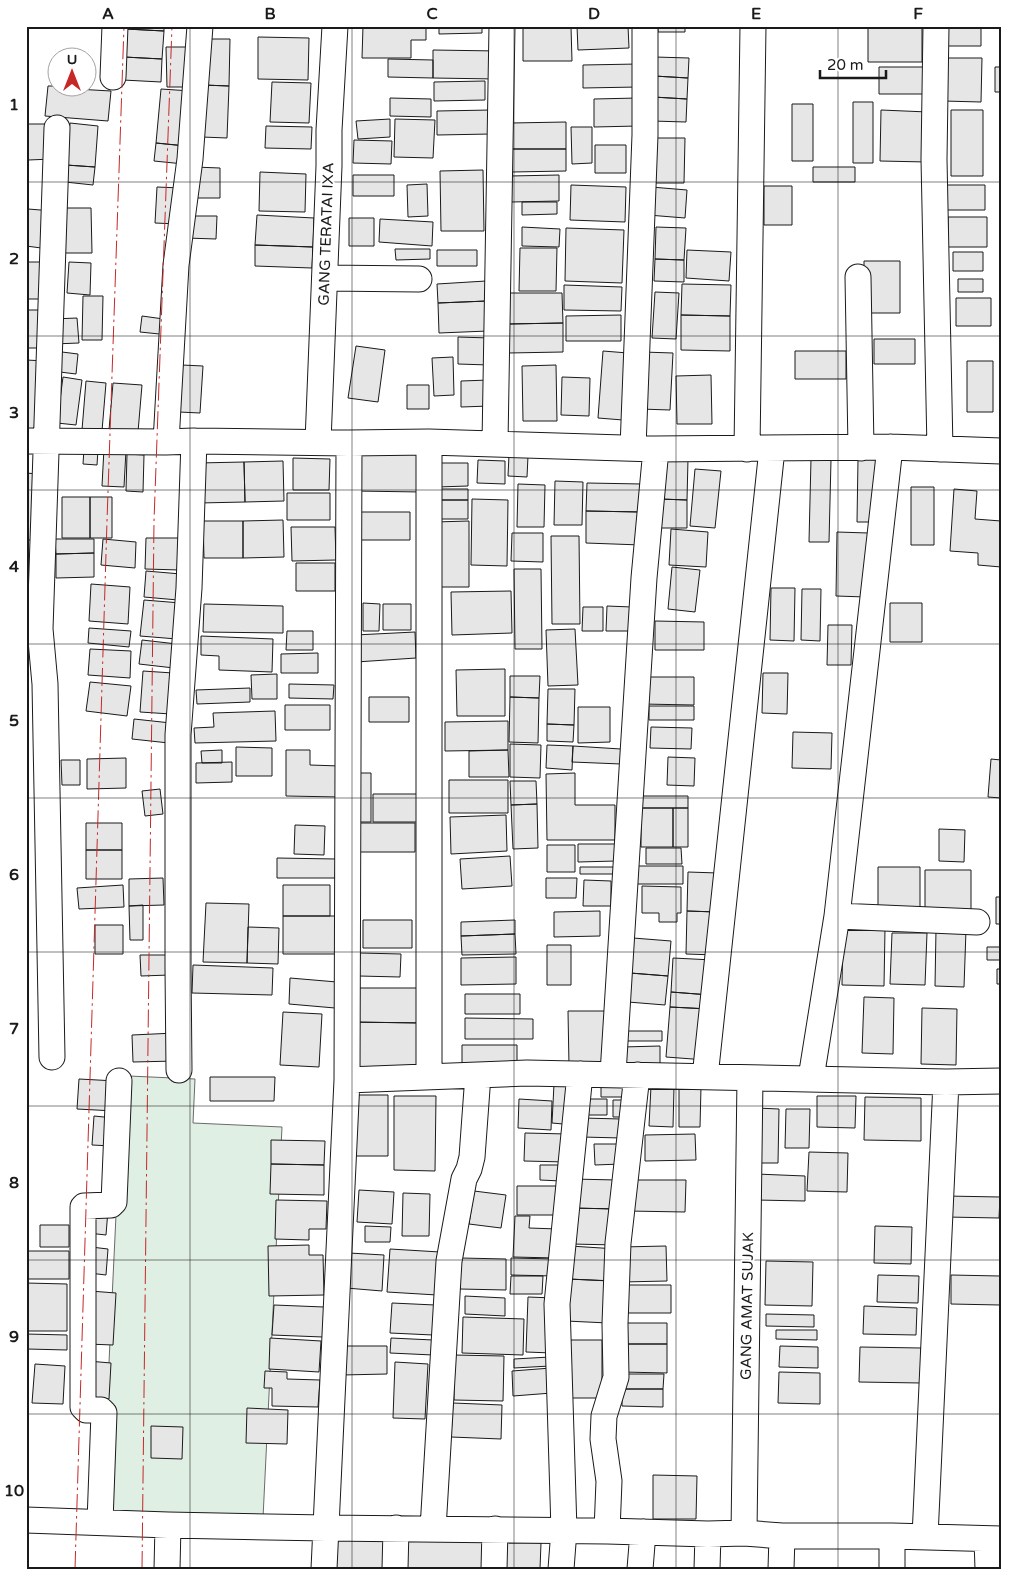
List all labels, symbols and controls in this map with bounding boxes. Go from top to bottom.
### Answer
text: A [102,4,114,24]
text: B [264,4,276,24]
text: C [426,4,438,24]
text: D [588,4,600,24]
text: E [751,4,761,24]
text: F [913,4,923,24]
north arrow [48,48,98,98]
scale bar [820,48,886,80]
text: U [67,51,77,68]
text: 20 m [827,56,864,74]
text: 1 [9,95,19,115]
street label: GANG TERATAI IXA [315,162,337,306]
text: 2 [9,249,19,269]
text: 3 [9,403,19,423]
text: 4 [9,557,19,577]
text: 5 [9,711,19,731]
text: 6 [9,865,19,885]
text: 7 [9,1019,19,1039]
text: 8 [9,1173,19,1193]
street label: GANG AMAT SUJAK [737,1232,757,1380]
text: 9 [9,1327,19,1347]
text: 10 [4,1481,24,1501]

